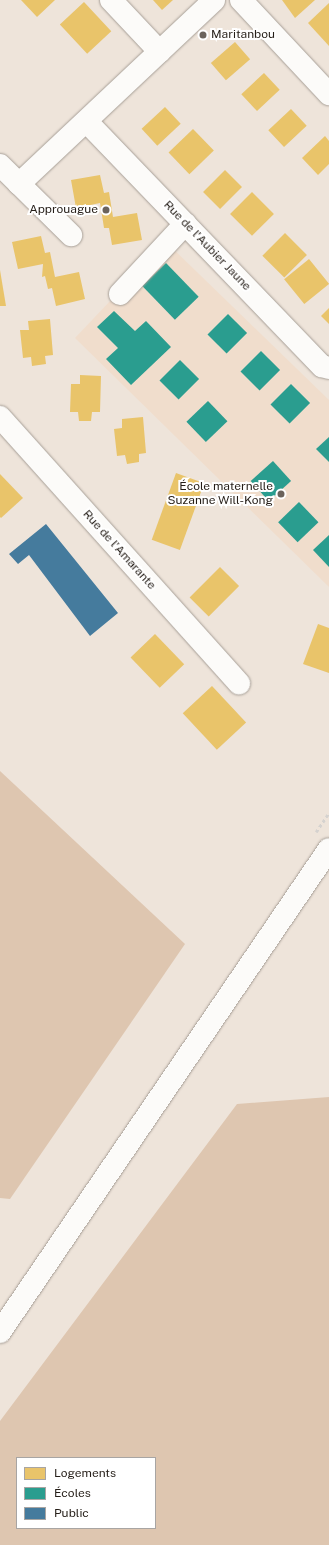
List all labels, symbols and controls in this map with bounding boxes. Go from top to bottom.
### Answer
place label: Maritanbou [211,28,275,42]
marker: Maritanbou [198,30,208,40]
street label: Rue de l'Aubier Jaune [160,198,254,294]
place label: Approuague [29,203,98,217]
marker: Approuague [101,205,111,215]
place label: École maternelle Suzanne Will-Kong [167,480,273,508]
marker: École maternelle Suzanne Will-Kong [276,489,286,499]
street label: Rue de l'Amarante [79,507,159,593]
legend [16,1457,156,1529]
text: Logements [54,1466,116,1480]
text: Écoles [54,1486,91,1500]
text: Public [54,1506,89,1520]

